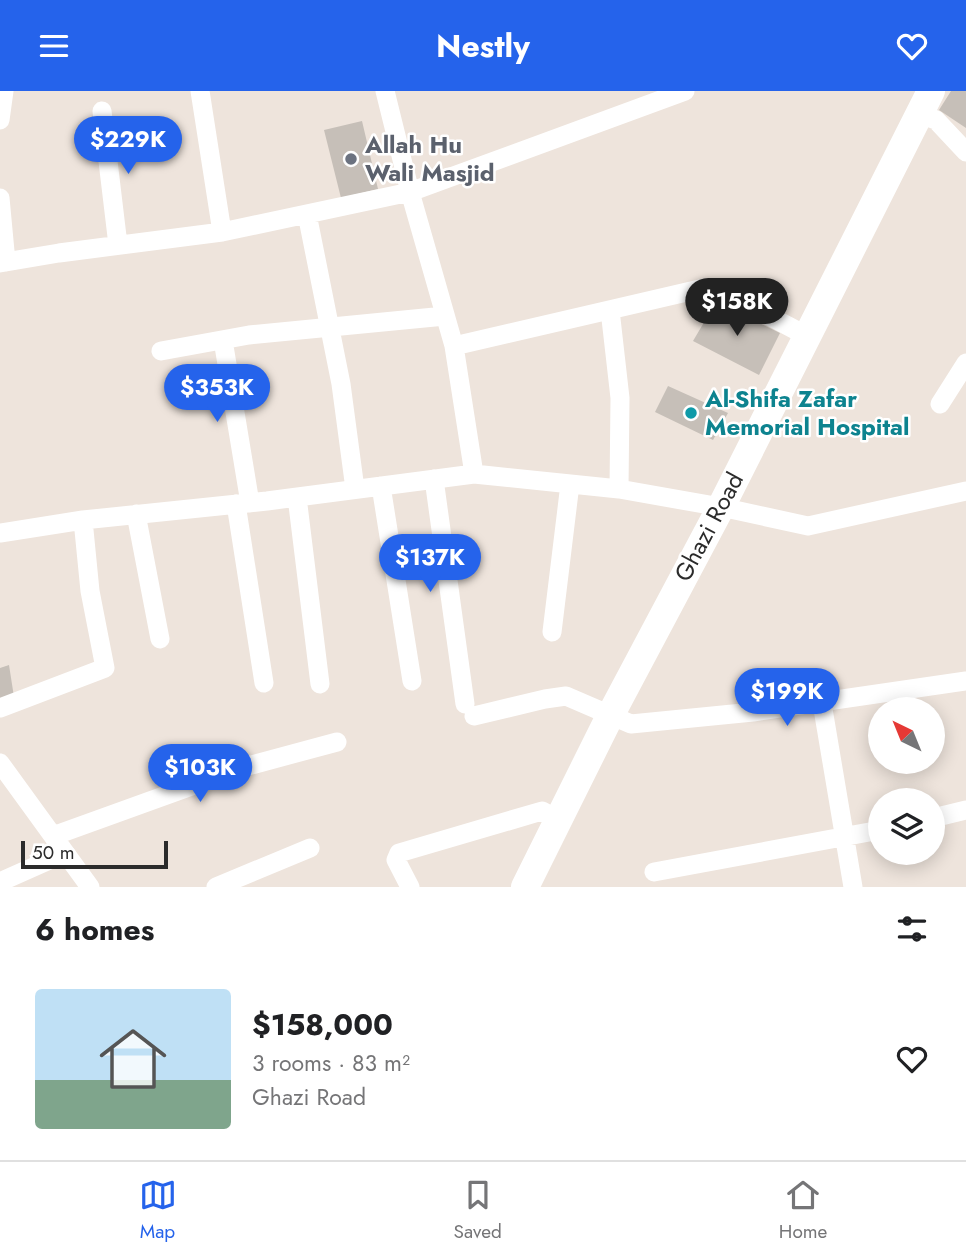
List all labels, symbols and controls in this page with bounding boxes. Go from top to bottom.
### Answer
text: Nestly [436,23,530,69]
icon: menu [35,27,73,65]
icon: heart [893,27,931,65]
pin: $229K [79,116,177,176]
text: $229K [90,122,166,156]
place label: Allah Hu Wali Masjid [364,127,495,190]
marker: Allah Hu Wali Masjid [343,151,359,167]
pin: $158K [688,279,786,338]
text: $158K [701,284,773,318]
pin: $353K [168,365,266,424]
text: $353K [180,370,254,404]
place label: Al-Shifa Zafar Memorial Hospital [704,381,910,444]
marker: Al-Shifa Zafar Memorial Hospital [683,405,699,421]
street label: Ghazi Road [665,466,752,588]
pin: $137K [381,535,479,594]
text: $137K [395,540,465,574]
pin: $199K [738,669,836,728]
text: $199K [751,674,823,708]
north arrow [868,697,945,773]
map controls [868,697,945,865]
pin: $103K [151,745,249,804]
text: $103K [164,750,236,784]
button: layers [868,788,945,865]
scale bar [21,838,168,870]
text: 50 m [32,839,75,866]
text: 6 homes [35,908,154,951]
icon: filters [893,910,931,948]
text: $158,000 [252,1003,393,1046]
icon: home [91,1017,175,1101]
icon: heart [893,1040,931,1078]
text: 3 rooms · 83 m² [252,1046,410,1080]
text: Ghazi Road [252,1080,366,1114]
tab: Map [139,1176,177,1245]
tab: Saved [454,1176,502,1245]
tab: Home [779,1176,827,1245]

